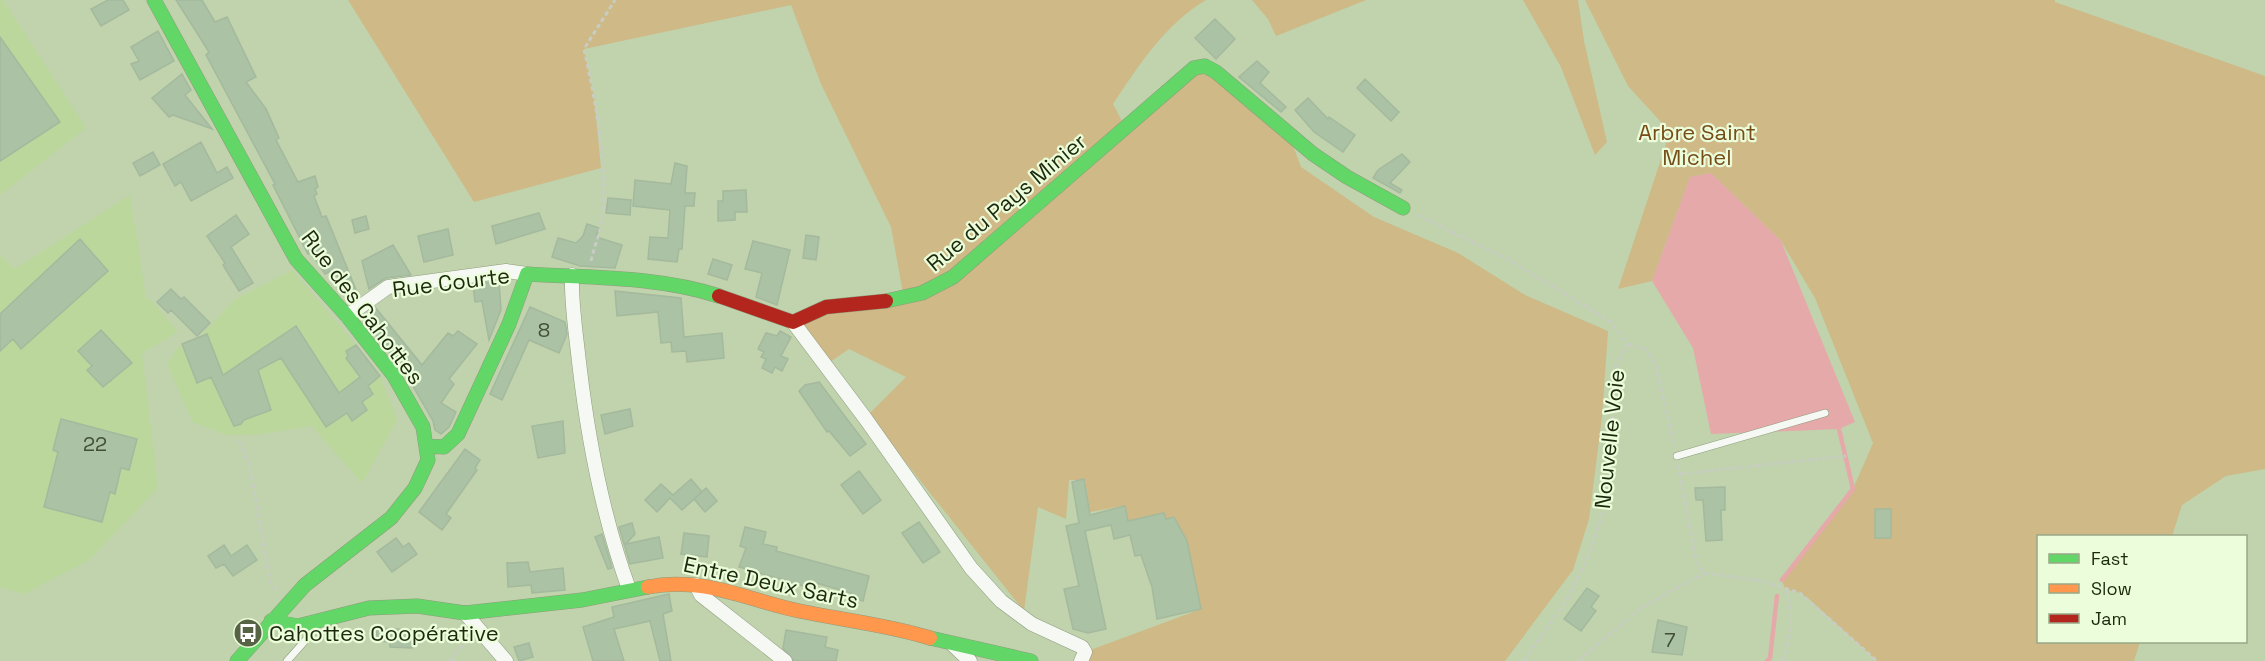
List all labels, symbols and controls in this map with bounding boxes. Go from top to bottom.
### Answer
park label: Arbre Saint Michel [1638,118,1756,171]
street label: Rue du Pays Minier [920,127,1092,277]
street label: Rue des Cahottes [296,224,430,390]
street label: Rue Courte [391,261,511,303]
house number: 8 [538,317,550,343]
street label: Nouvelle Voie [1588,368,1630,510]
house number: 22 [83,431,107,457]
legend [2037,535,2247,643]
text: Fast [2091,547,2128,570]
street label: Entre Deux Sarts [681,550,861,614]
text: Slow [2091,577,2132,600]
text: Jam [2091,607,2127,630]
bus stop icon: Cahottes Coopérative [232,617,264,649]
place label: Cahottes Coopérative [269,619,499,647]
house number: 7 [1664,627,1676,653]

